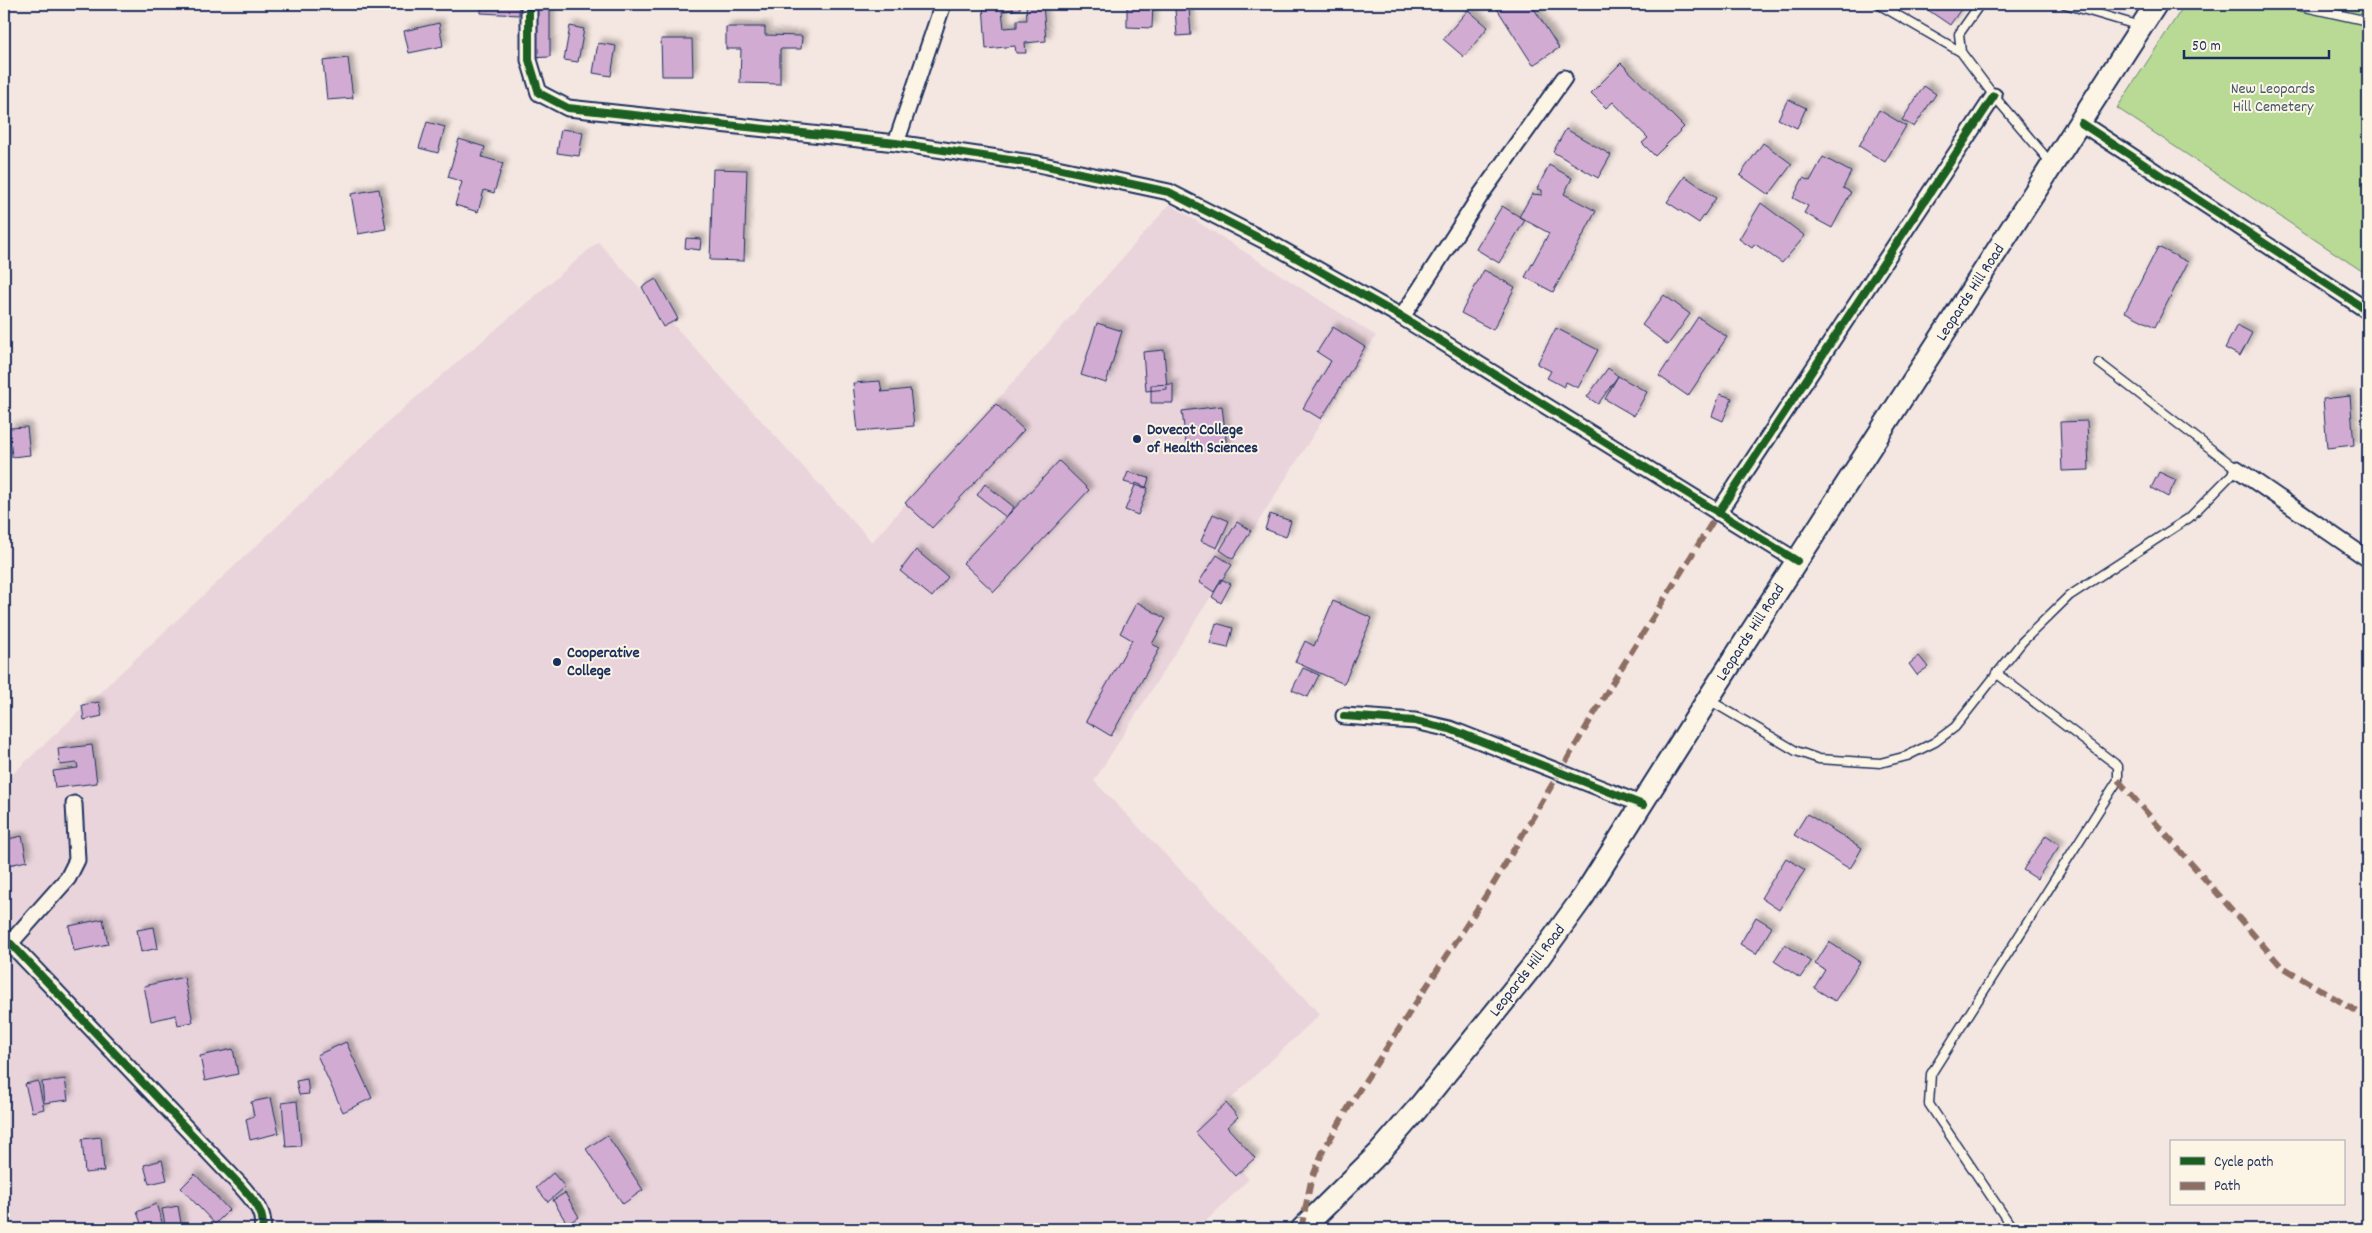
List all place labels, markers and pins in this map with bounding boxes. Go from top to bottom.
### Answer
place label: Dovecot College of Health Sciences [1147,419,1258,460]
marker: Dovecot College of Health Sciences [1131,433,1143,445]
place label: Cooperative College [567,642,640,683]
marker: Cooperative College [551,656,563,668]

